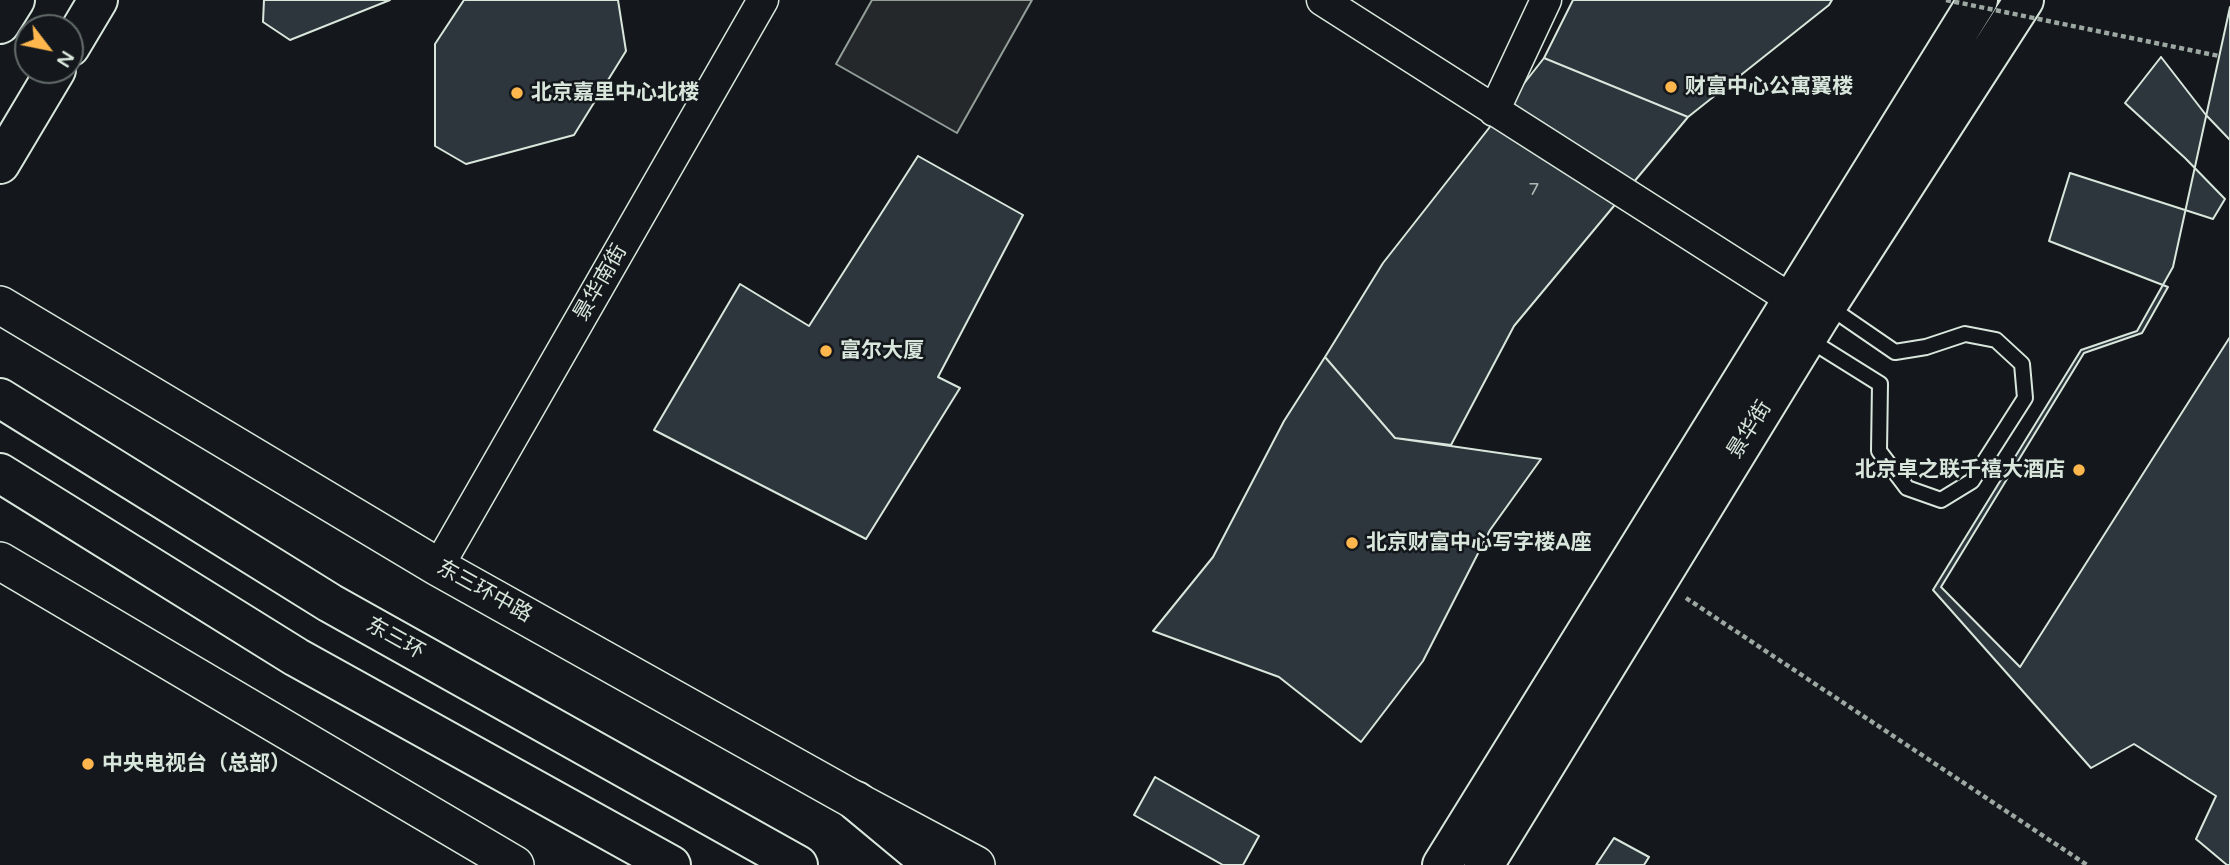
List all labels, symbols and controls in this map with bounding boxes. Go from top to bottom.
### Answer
north arrow [14,14,84,84]
text: N [52,47,78,71]
place label: 财富中心公寓翼楼 [1685,74,1853,100]
marker: 财富中心公寓翼楼 [1663,79,1679,95]
place label: 北京嘉里中心北楼 [531,80,699,106]
marker: 北京嘉里中心北楼 [509,85,525,101]
house number: 7 [1528,179,1540,201]
street label: 景华南街 [569,240,633,326]
place label: 富尔大厦 [840,338,924,364]
marker: 富尔大厦 [818,343,834,359]
street label: 景华街 [1723,397,1777,463]
place label: 北京卓之联千禧大酒店 [1855,457,2065,483]
marker: 北京卓之联千禧大酒店 [2071,462,2087,478]
place label: 北京财富中心写字楼A座 [1366,530,1592,556]
marker: 北京财富中心写字楼A座 [1344,535,1360,551]
street label: 东三环中路 [432,556,536,628]
street label: 东三环 [361,613,429,665]
place label: 中央电视台（总部） [102,751,291,777]
marker: 中央电视台（总部） [80,756,96,772]

